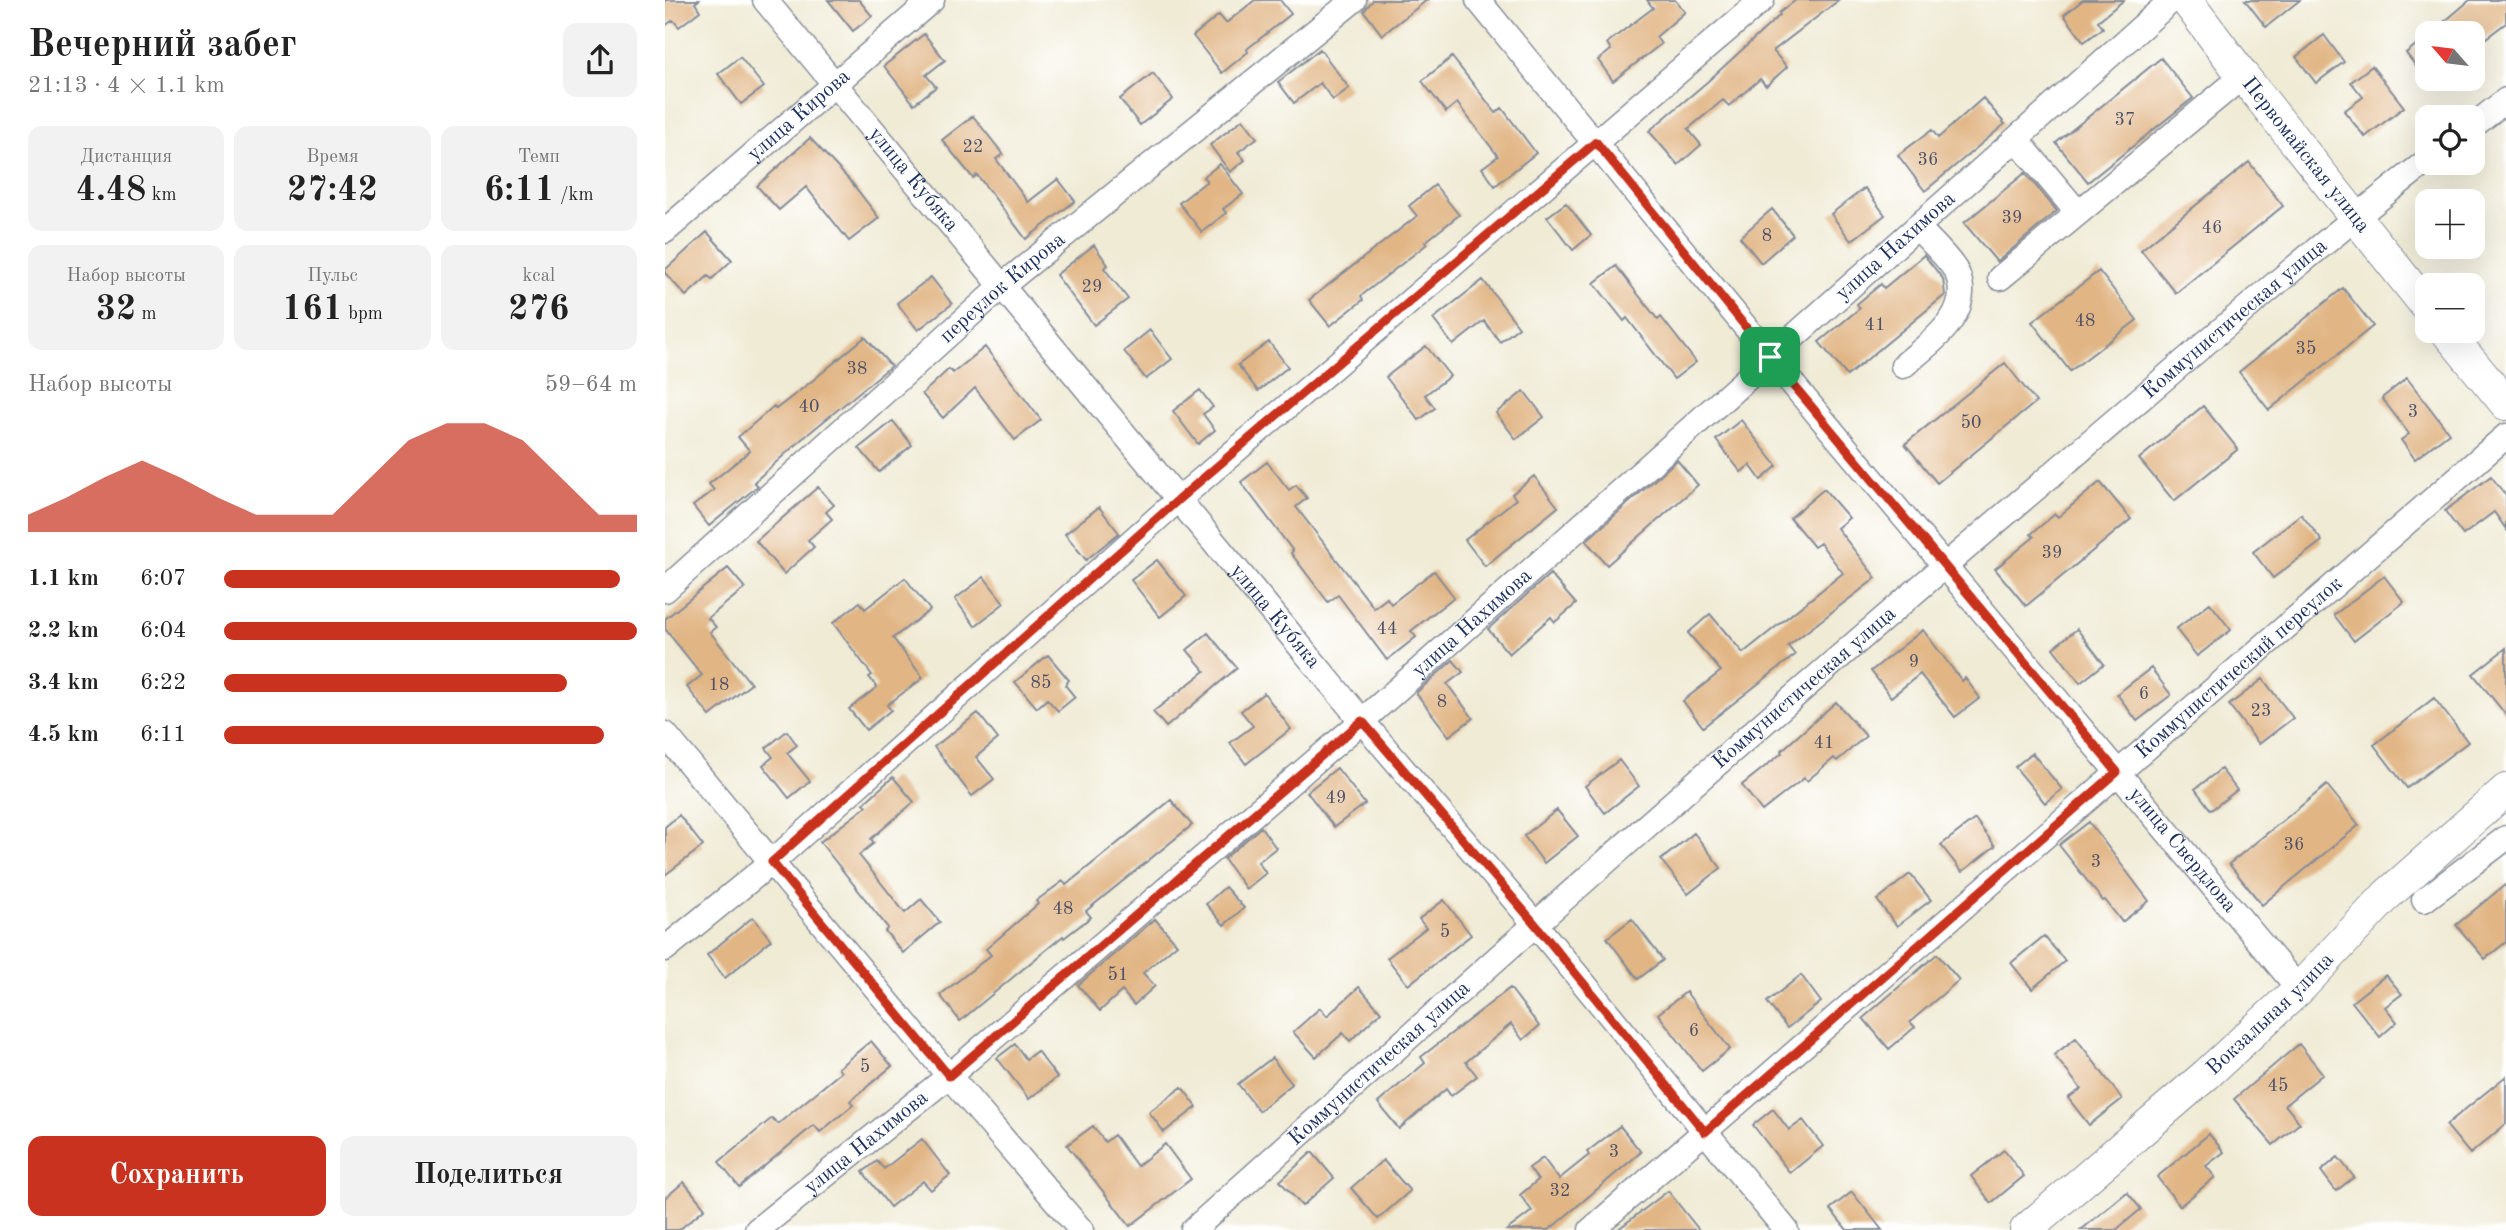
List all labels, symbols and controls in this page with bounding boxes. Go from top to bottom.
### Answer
north arrow [2415,21,2485,91]
map controls [2415,21,2485,343]
button: share [563,23,637,97]
text: Вечерний забег [28,27,297,65]
street label: улица Кирова [744,65,854,165]
street label: Первомайская улица [2238,73,2374,237]
text: 21:13 · 4 × 1.1 km [28,74,225,97]
button: locate [2415,105,2485,175]
house number: 37 [2115,111,2135,129]
street label: улица Кубяка [865,123,963,236]
house number: 22 [963,138,983,156]
text: Дистанция [80,148,172,167]
text: Время [306,148,359,167]
text: Темп [518,148,560,167]
house number: 36 [1918,151,1938,169]
text: 4.48 [76,173,146,208]
text: 27:42 [287,173,378,208]
text: 6:11 [484,173,555,208]
text: km [146,186,177,205]
text: /km [555,186,594,205]
street label: улица Нахимова [1832,188,1959,304]
button: + [2415,189,2485,259]
house number: 39 [2002,209,2022,227]
house number: 46 [2202,219,2222,237]
house number: 8 [1762,227,1772,245]
street label: переулок Кирова [936,229,1069,347]
street label: Коммунистическая улица [2138,235,2331,403]
text: Набор высоты [67,267,186,286]
text: Пульс [307,267,358,286]
text: kcal [522,267,555,286]
button: − [2415,273,2485,343]
house number: 29 [1082,278,1102,296]
text: 32 [96,292,136,327]
text: 161 [282,292,343,327]
text: 276 [508,292,569,327]
text: m [136,305,157,324]
text: bpm [343,305,383,324]
house number: 48 [2075,312,2095,330]
house number: 41 [1865,316,1885,334]
pin [1740,327,1800,387]
icon: arrive [1751,338,1789,376]
house number: 35 [2296,340,2316,358]
house number: 38 [847,360,867,378]
text: Набор высоты [28,373,172,396]
text: 59–64 m [545,373,637,396]
house number: 40 [799,398,819,416]
house number: 3 [2408,403,2418,421]
house number: 50 [1961,414,1981,432]
house number: 39 [2042,544,2062,562]
street label: улица Кубяка [1226,560,1324,672]
street label: улица Нахимова [1408,565,1536,681]
text: 1.1 km [28,567,99,590]
text: 6:07 [140,567,186,590]
street label: Коммунистический переулок [2132,572,2347,763]
street label: Коммунистическая улица [1709,603,1900,773]
text: 2.2 km [28,619,99,642]
text: 6:04 [140,619,186,642]
house number: 44 [1377,620,1397,638]
house number: 9 [1909,653,1919,671]
text: 3.4 km [28,671,99,694]
text: 6:22 [140,671,186,694]
house number: 85 [1031,674,1051,692]
house number: 18 [709,676,729,694]
house number: 6 [2139,685,2149,703]
house number: 8 [1437,693,1447,711]
house number: 23 [2251,702,2271,720]
text: 4.5 km [28,723,99,746]
text: 6:11 [140,723,186,746]
house number: 41 [1814,734,1834,752]
street label: улица Свердлова [2125,784,2241,916]
house number: 49 [1326,789,1346,807]
house number: 36 [2284,836,2304,854]
house number: 3 [2091,853,2101,871]
house number: 48 [1053,900,1073,918]
house number: 5 [1440,923,1450,941]
street label: Вокзальная улица [2203,949,2338,1079]
house number: 51 [1108,966,1128,984]
street label: Коммунистическая улица [1285,977,1474,1150]
house number: 6 [1689,1022,1699,1040]
house number: 5 [860,1058,870,1076]
house number: 45 [2268,1077,2288,1095]
street label: улица Нахимова [800,1087,932,1198]
button: Сохранить [28,1136,326,1216]
button: Поделиться [340,1136,637,1216]
house number: 3 [1609,1143,1619,1161]
house number: 32 [1550,1182,1570,1200]

